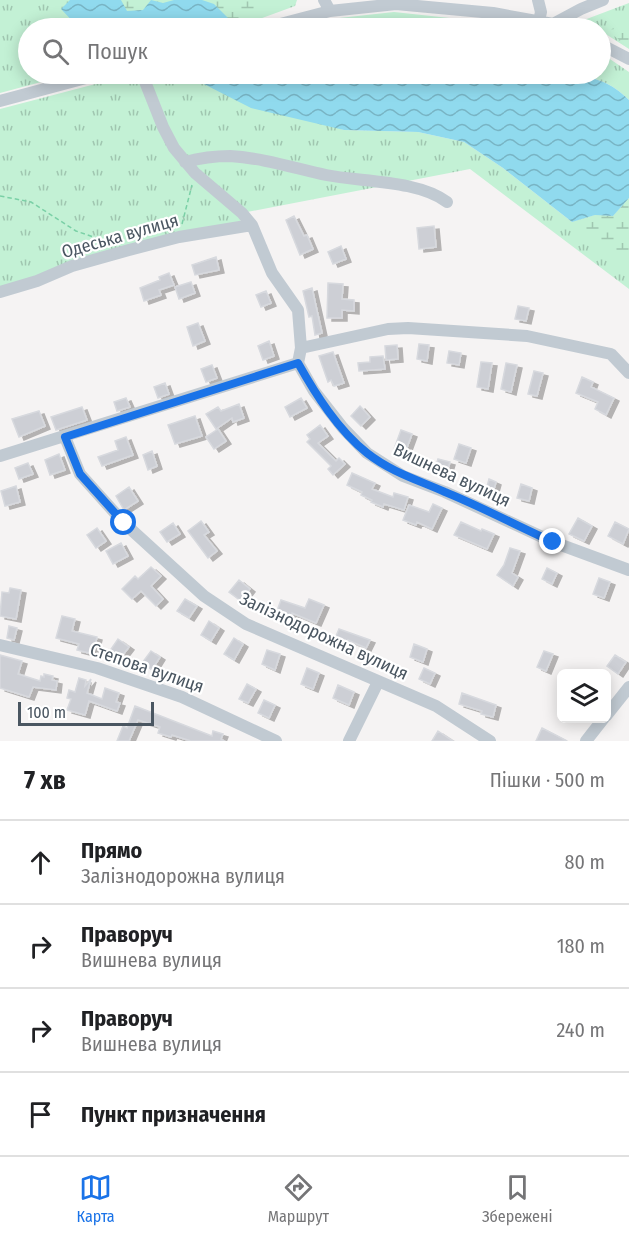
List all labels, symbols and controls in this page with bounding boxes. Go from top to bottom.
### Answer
search box [18,18,611,84]
icon: search [39,35,72,68]
text: Пошук [87,38,148,65]
street label: Одеська вулиця [59,209,181,263]
street label: Вишнева вулиця [390,438,514,512]
route start [110,509,136,535]
route end [539,528,565,554]
street label: Залізнодорожна вулиця [236,587,412,685]
street label: Степова вулиця [87,638,207,698]
map controls [557,669,611,723]
button: layers [557,669,611,723]
scale bar [18,699,154,726]
text: 100 m [27,703,66,722]
text: 7 хв [24,765,66,796]
text: Пішки · 500 m [490,768,605,792]
text: Прямо [81,837,142,864]
icon: ahead [24,846,57,879]
text: 80 m [565,850,605,874]
text: Залізнодорожна вулиця [81,864,285,888]
text: Праворуч [81,921,173,948]
icon: right [24,930,57,963]
text: 180 m [557,934,605,958]
text: Вишнева вулиця [81,948,222,972]
text: Праворуч [81,1005,173,1032]
icon: right [24,1014,57,1047]
text: 240 m [556,1018,605,1042]
text: Вишнева вулиця [81,1032,222,1056]
icon: arrive [24,1098,57,1131]
text: Пункт призначення [81,1101,266,1128]
tab: Карта [76,1171,115,1226]
tab: Маршрут [268,1171,329,1226]
tab: Збережені [482,1171,553,1226]

